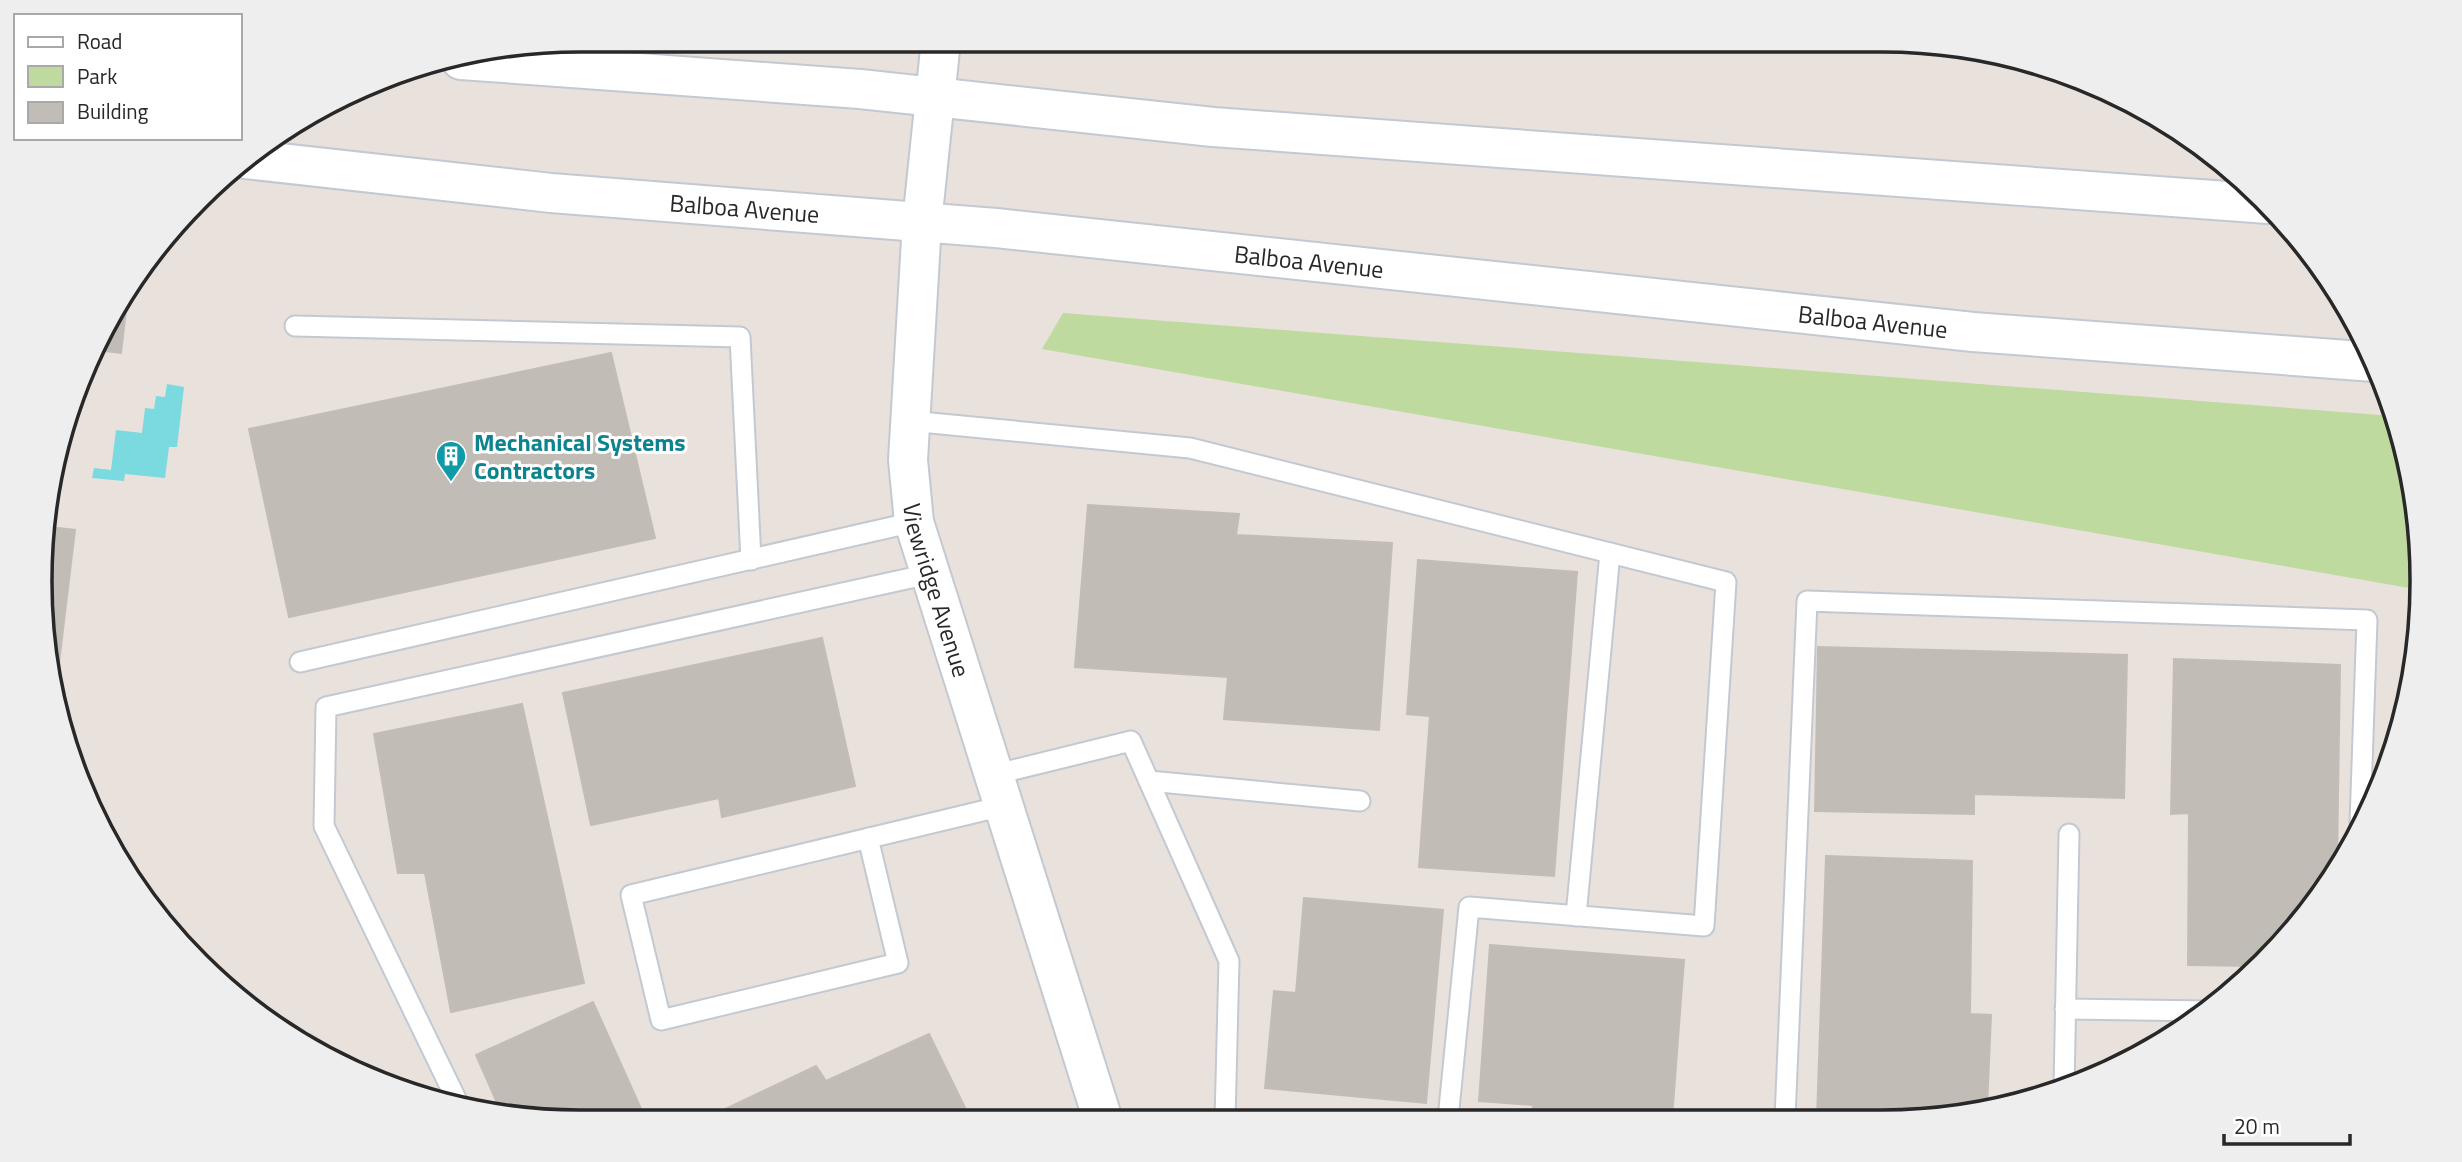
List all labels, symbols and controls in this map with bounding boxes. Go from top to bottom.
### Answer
legend [14,14,242,140]
text: Road [77,25,122,57]
text: Park [77,60,117,92]
text: Building [77,95,149,127]
street label: Balboa Avenue [668,184,821,232]
street label: Balboa Avenue [1232,235,1386,287]
street label: Balboa Avenue [1796,295,1949,347]
place label: Mechanical Systems Contractors [474,424,686,488]
building icon: Mechanical Systems Contractors [434,439,468,483]
street label: Viewridge Avenue [894,501,980,682]
scale bar [2224,1102,2350,1146]
text: 20 m [2234,1110,2280,1142]

